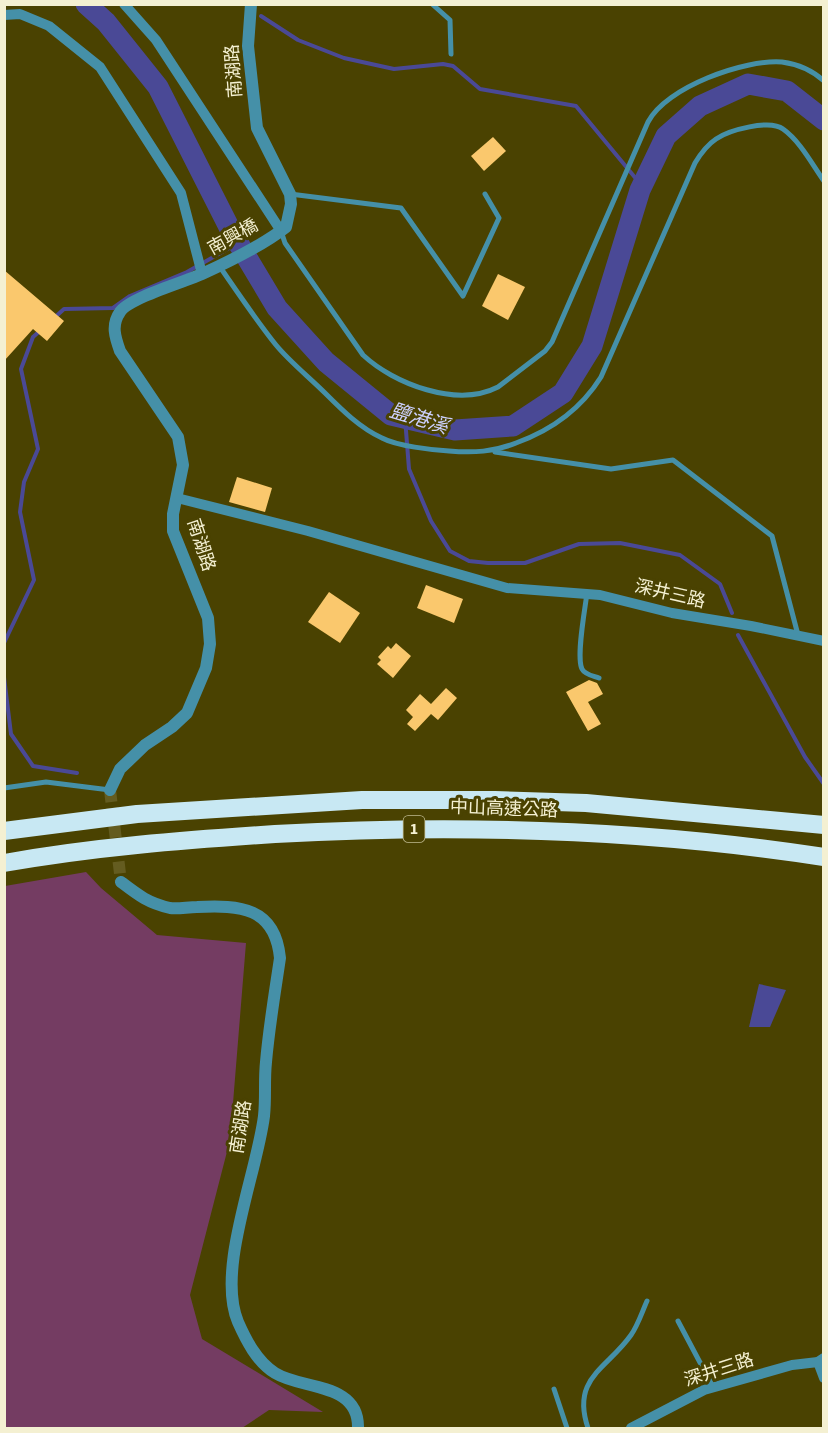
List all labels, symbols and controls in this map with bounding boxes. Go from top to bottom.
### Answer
street label: 南湖路 [220,43,248,99]
street label: 南興橋 [203,213,263,261]
water label: 鹽港溪 [386,397,455,442]
street label: 南湖路 [181,515,221,575]
street label: 深井三路 [632,574,708,614]
street label: 中山高速公路 [450,795,558,823]
road number: 1 [404,816,424,842]
street label: 南湖路 [224,1098,258,1156]
street label: 深井三路 [681,1347,757,1393]

